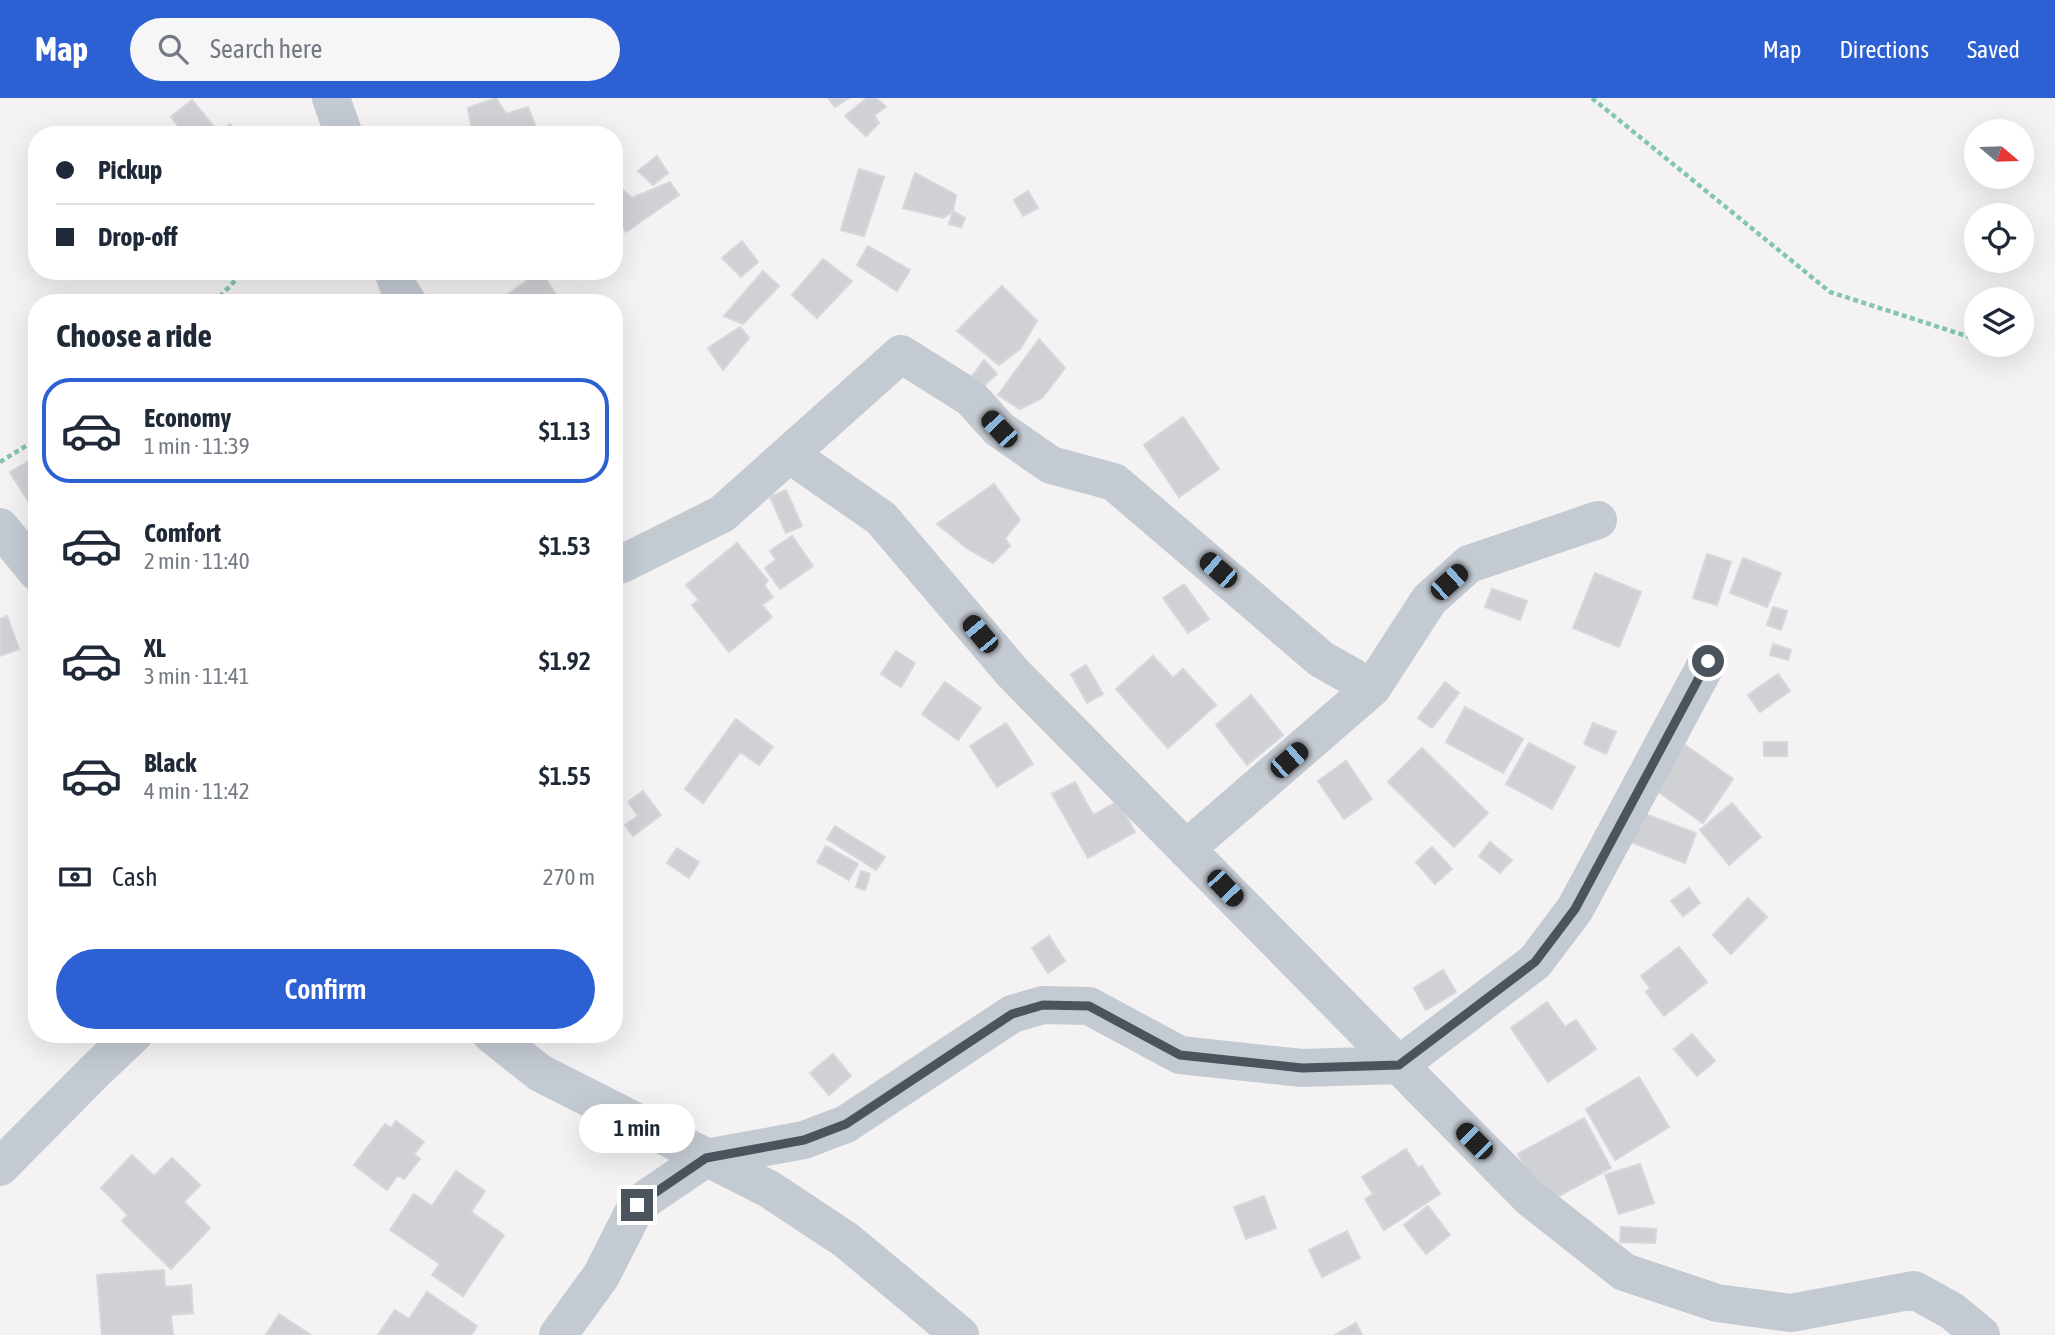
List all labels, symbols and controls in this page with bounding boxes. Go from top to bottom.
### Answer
search box [130,18,620,81]
text: Map [35,30,88,68]
icon: search [154,30,192,68]
text: Search here [210,34,322,64]
text: Map [1763,36,1801,63]
text: Directions [1839,36,1929,63]
text: Saved [1967,36,2020,63]
north arrow [1964,119,2034,189]
map controls [1964,119,2034,357]
text: Pickup [98,155,162,185]
button: locate [1964,203,2034,273]
text: Drop-off [98,222,178,252]
button: layers [1964,287,2034,357]
text: Choose a ride [56,317,212,354]
icon: car [60,399,123,462]
text: Economy [144,403,231,433]
car [977,406,1022,452]
text: $1.13 [539,416,591,446]
text: 1 min · 11:39 [144,433,250,459]
icon: car [60,514,123,577]
text: Comfort [144,518,221,548]
text: $1.53 [539,531,591,561]
text: 2 min · 11:40 [144,548,250,574]
car [1196,548,1241,592]
car [1427,560,1472,604]
car [959,611,1002,657]
icon: car [60,629,123,692]
text: XL [144,633,166,663]
route start [1692,645,1724,677]
text: $1.92 [539,646,591,676]
text: 3 min · 11:41 [144,663,250,689]
car [1267,738,1312,782]
icon: car [60,744,123,807]
text: Black [144,748,196,778]
text: $1.55 [539,761,591,791]
text: 4 min · 11:42 [144,778,250,804]
icon: cash [56,858,94,896]
text: Cash [112,862,158,892]
text: 270 m [543,864,595,890]
car [1203,866,1248,910]
button: Confirm [56,949,595,1029]
callout: 1 min [579,1104,695,1152]
text: 1 min [614,1115,660,1141]
car [1452,1119,1497,1163]
route end [621,1189,653,1221]

